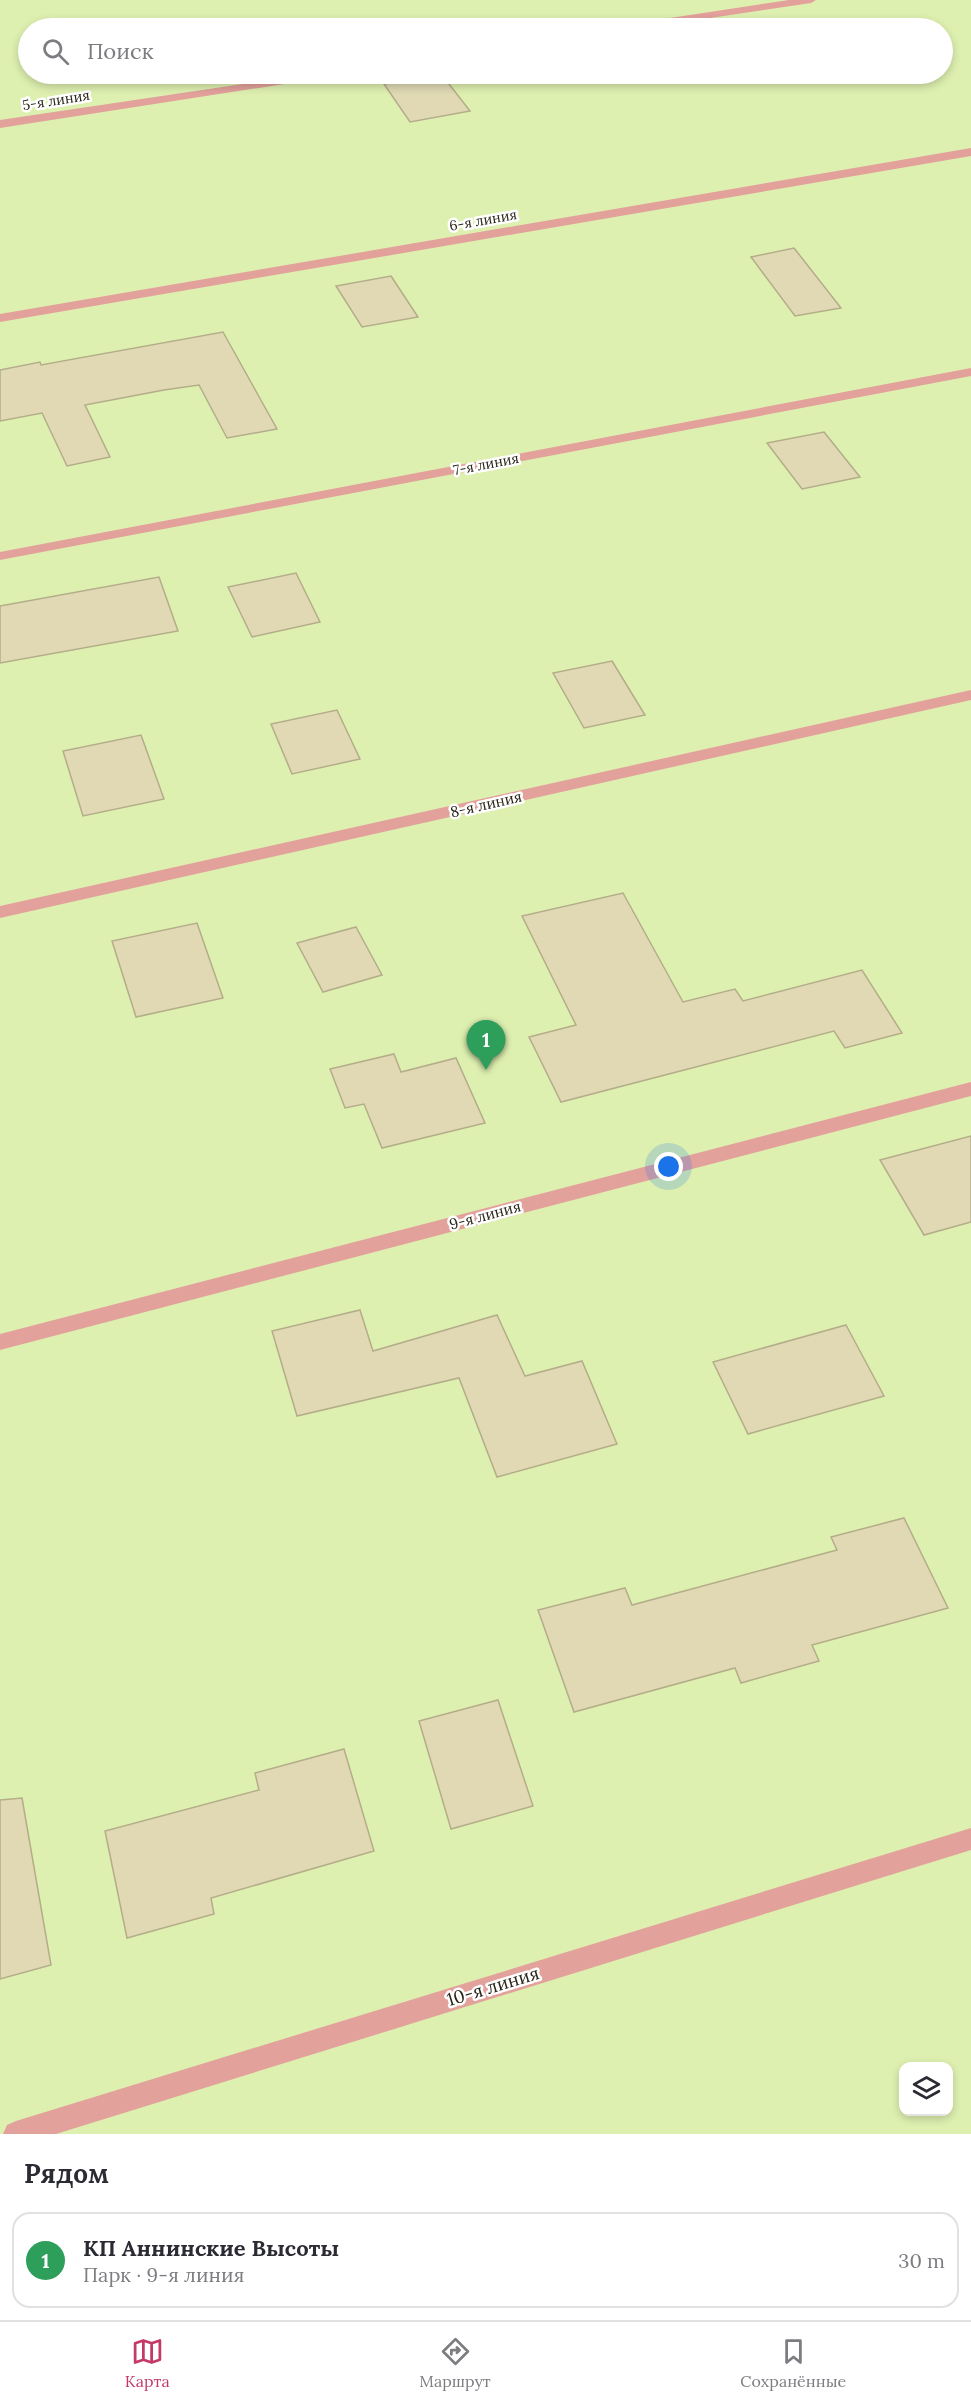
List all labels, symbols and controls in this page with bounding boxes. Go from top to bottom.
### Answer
search box [18,18,953,84]
icon: search [39,35,72,68]
text: Поиск [87,37,153,65]
street label: 5-я линия [21,86,91,114]
street label: 6-я линия [448,205,518,235]
street label: 7-я линия [452,449,520,479]
street label: 8-я линия [448,787,524,821]
pin: 1 [466,1020,506,1070]
your location [654,1152,683,1181]
street label: 9-я линия [447,1196,523,1234]
street label: 10-я линия [444,1961,542,2011]
map controls [899,2062,953,2116]
button: layers [899,2062,953,2116]
text: Рядом [24,2157,109,2190]
text: КП Аннинские Высоты [83,2234,339,2262]
text: 1 [41,2248,50,2273]
text: 30 m [898,2248,945,2273]
text: Парк · 9-я линия [83,2262,244,2287]
tab: Карта [125,2335,170,2391]
tab: Маршрут [419,2335,491,2391]
tab: Сохранённые [740,2335,846,2391]

